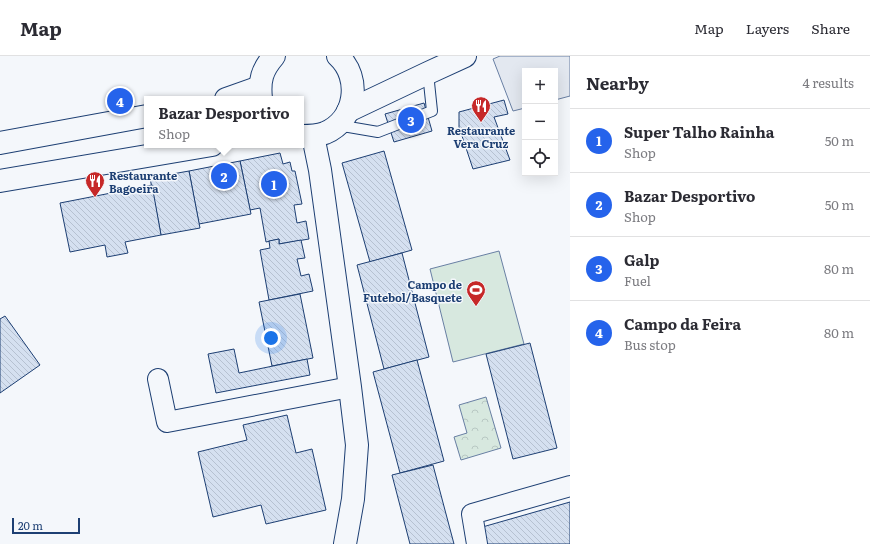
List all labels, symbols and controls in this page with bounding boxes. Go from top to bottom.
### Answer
text: Map [20,14,62,42]
text: Map [694,18,724,38]
text: Layers [746,18,789,38]
text: Share [811,18,850,38]
map controls [522,68,558,176]
button: + [522,68,558,104]
text: Nearby [586,70,649,95]
text: 4 results [803,73,854,92]
pin: 4 [107,86,133,116]
restaurant icon: Restaurante Vera Cruz [470,95,492,123]
popup [144,96,304,148]
text: Bazar Desportivo [158,101,290,124]
button: − [522,104,558,140]
pin: 3 [398,105,424,135]
text: Super Talho Rainha [624,120,774,143]
place label: Restaurante Vera Cruz [447,122,515,151]
text: Shop [158,124,190,143]
text: 1 [596,131,602,150]
text: 50 m [825,131,854,150]
button: locate [522,140,558,176]
text: Shop [624,143,656,162]
pin: 2 [211,161,237,191]
place label: Restaurante Bagoeira [109,167,177,196]
pin: 1 [261,169,287,199]
restaurant icon: Restaurante Bagoeira [84,170,106,198]
text: Bazar Desportivo [624,184,755,207]
text: 2 [596,195,602,214]
text: 50 m [825,195,854,214]
text: Shop [624,207,656,226]
text: Galp [624,248,659,271]
text: 3 [595,259,603,278]
text: 80 m [824,259,854,278]
text: Fuel [624,271,651,290]
place label: Campo de Futebol/Basquete [363,276,462,305]
sports icon: Campo de Futebol/Basquete [465,279,487,307]
text: Campo da Feira [624,312,741,335]
text: 4 [595,323,603,342]
text: 80 m [824,323,854,342]
your location [261,328,281,348]
text: Bus stop [624,335,676,354]
scale bar [12,516,80,535]
text: 20 m [18,517,43,533]

